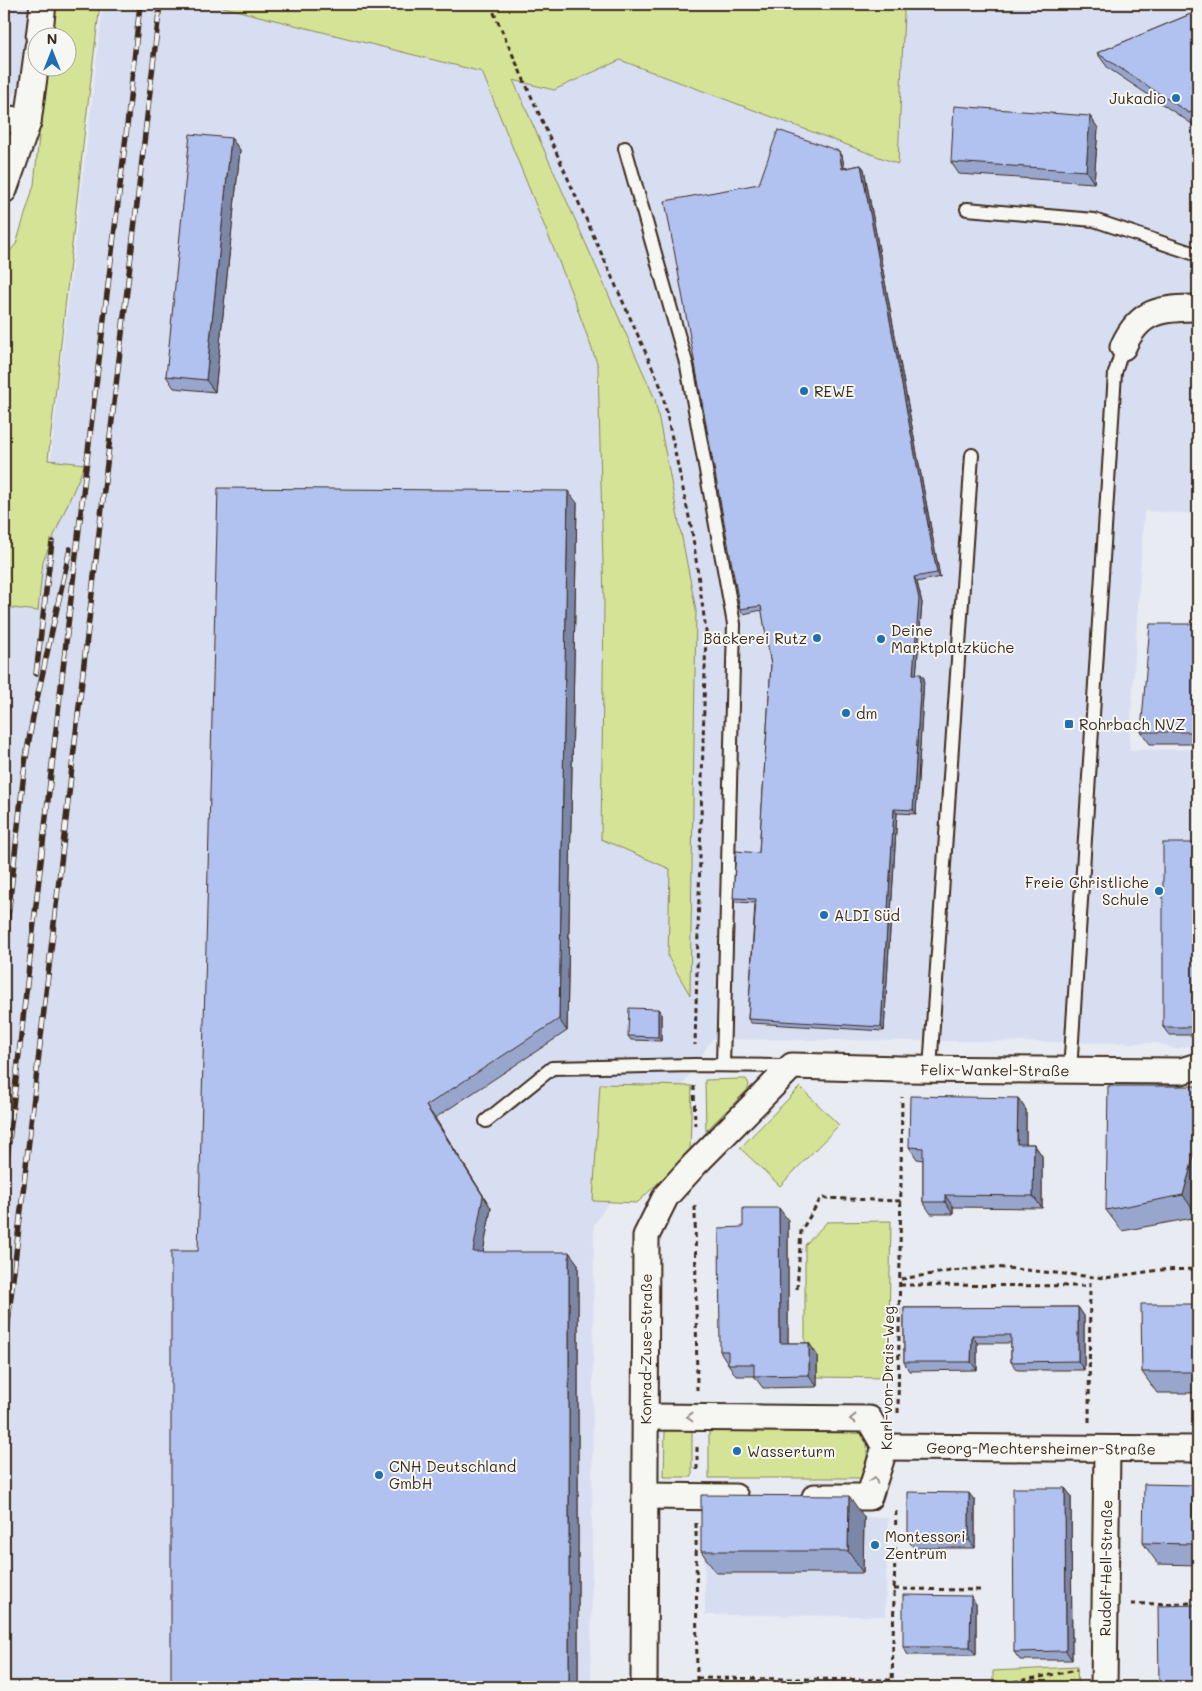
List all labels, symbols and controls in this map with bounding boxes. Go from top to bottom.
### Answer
north arrow [28,28,78,78]
text: N [47,29,57,48]
place label: Jukadio [1109,88,1166,108]
marker: Jukadio [1170,92,1182,104]
place label: REWE [814,381,854,401]
marker: REWE [798,385,810,397]
place label: Deine Marktplatzküche [891,620,1014,657]
place label: Bäckerei Rutz [703,628,807,648]
marker: Bäckerei Rutz [811,632,823,644]
marker: Deine Marktplatzküche [875,633,887,645]
place label: dm [856,703,877,723]
marker: dm [840,707,852,719]
place label: Rohrbach NVZ [1079,714,1185,734]
marker: Rohrbach NVZ [1063,718,1075,730]
place label: Freie Christliche Schule [1025,872,1149,909]
marker: Freie Christliche Schule [1153,885,1165,897]
place label: ALDI Süd [834,905,900,925]
marker: ALDI Süd [818,909,830,921]
street label: Felix-Wankel-Straße [921,1059,1070,1080]
street label: Konrad-Zuse-Straße [635,1273,656,1425]
street label: Karl-von-Drais-Weg [876,1305,898,1450]
one-way arrow [686,1412,694,1422]
one-way arrow [849,1414,856,1424]
street label: Georg-Mechtersheimer-Straße [926,1437,1156,1459]
place label: Wasserturm [747,1441,835,1461]
marker: Wasserturm [731,1445,743,1457]
place label: CNH Deutschland GmbH [389,1456,516,1493]
marker: CNH Deutschland GmbH [373,1469,385,1481]
one-way arrow [869,1477,879,1485]
street label: Rudolf-Hell-Straße [1095,1499,1116,1637]
place label: Montessori Zentrum [885,1526,966,1563]
marker: Montessori Zentrum [869,1539,881,1551]

